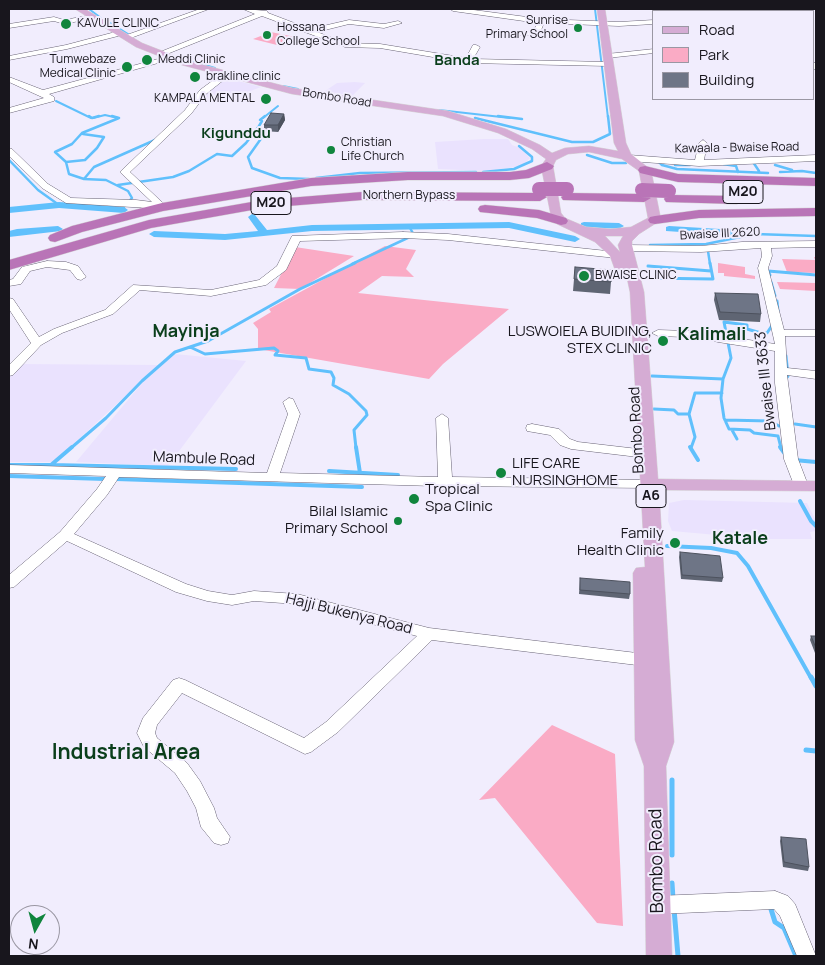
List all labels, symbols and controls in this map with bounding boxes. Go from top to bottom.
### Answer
legend [652,10,815,100]
place label: Sunrise Primary School [486,14,568,42]
marker: KAVULE CLINIC [59,17,73,31]
place label: KAVULE CLINIC [77,17,159,31]
text: Road [699,19,735,40]
place label: Hossana College School [277,21,360,49]
marker: Sunrise Primary School [572,22,584,34]
marker: Hossana College School [261,29,273,41]
text: Park [699,44,729,65]
district label: Banda [434,52,480,70]
place label: Tumwebaze Medical Clinic [40,53,116,81]
marker: Meddi Clinic [140,53,154,67]
place label: Meddi Clinic [158,53,225,67]
marker: Tumwebaze Medical Clinic [120,60,134,74]
text: Building [699,69,754,90]
marker: brakline clinic [188,70,202,84]
place label: brakline clinic [206,70,281,84]
street label: Bombo Road [301,85,373,111]
place label: KAMPALA MENTAL [154,92,255,106]
marker: KAMPALA MENTAL [259,92,273,106]
district label: Kigunddu [201,125,271,143]
place label: Christian Life Church [341,136,404,164]
street label: Kawaala - Bwaise Road [674,140,800,156]
marker: Christian Life Church [325,144,337,156]
road number: M20 [723,180,763,203]
street label: Northern Bypass [363,189,455,203]
road number: M20 [251,192,291,214]
street label: Bwaise III 2620 [679,225,761,243]
marker: BWAISE CLINIC [577,269,591,283]
place label: BWAISE CLINIC [595,269,677,283]
district label: Mayinja [152,321,220,343]
place label: LUSWOIELA BUIDING, STEX CLINIC [508,323,652,358]
district label: Kalimali [678,324,746,346]
street label: Bwaise III 3633 [752,331,780,431]
marker: LUSWOIELA BUIDING, STEX CLINIC [656,334,670,348]
street label: Bombo Road [626,386,648,474]
street label: Mambule Road [153,448,255,470]
place label: LIFE CARE NURSINGHOME [512,455,618,490]
marker: LIFE CARE NURSINGHOME [494,466,508,480]
place label: Tropical Spa Clinic [425,481,493,516]
road number: A6 [636,484,666,508]
marker: Tropical Spa Clinic [407,492,421,506]
place label: Bilal Islamic Primary School [285,503,388,538]
marker: Bilal Islamic Primary School [392,515,404,527]
place label: Family Health Clinic [577,525,664,560]
district label: Katale [712,528,768,550]
marker: Family Health Clinic [668,536,682,550]
street label: Hajji Bukenya Road [284,590,414,638]
district label: Industrial Area [52,740,200,766]
street label: Bombo Road [645,809,669,913]
north arrow [10,905,60,955]
text: N [27,934,39,954]

